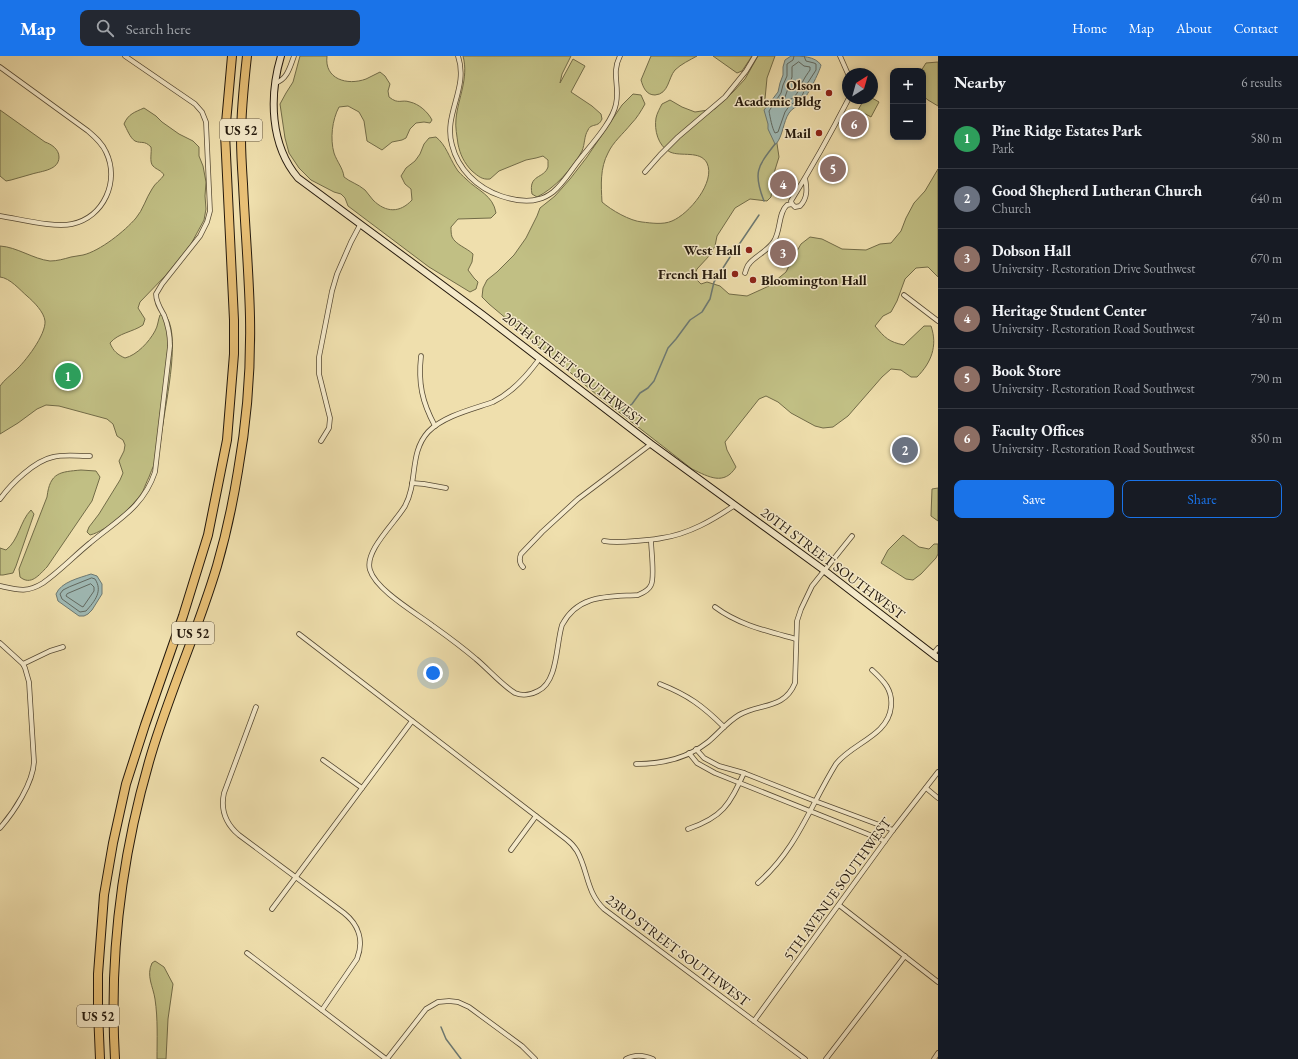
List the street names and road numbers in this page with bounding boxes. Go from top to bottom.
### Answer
road number: US 52 [220,119,262,141]
street label: 20TH STREET SOUTHWEST [499,308,649,431]
street label: 20TH STREET SOUTHWEST [757,503,909,623]
road number: US 52 [172,622,214,644]
street label: 5TH AVENUE SOUTHWEST [779,814,895,964]
street label: 23RD STREET SOUTHWEST [603,890,754,1010]
road number: US 52 [77,1005,119,1027]

